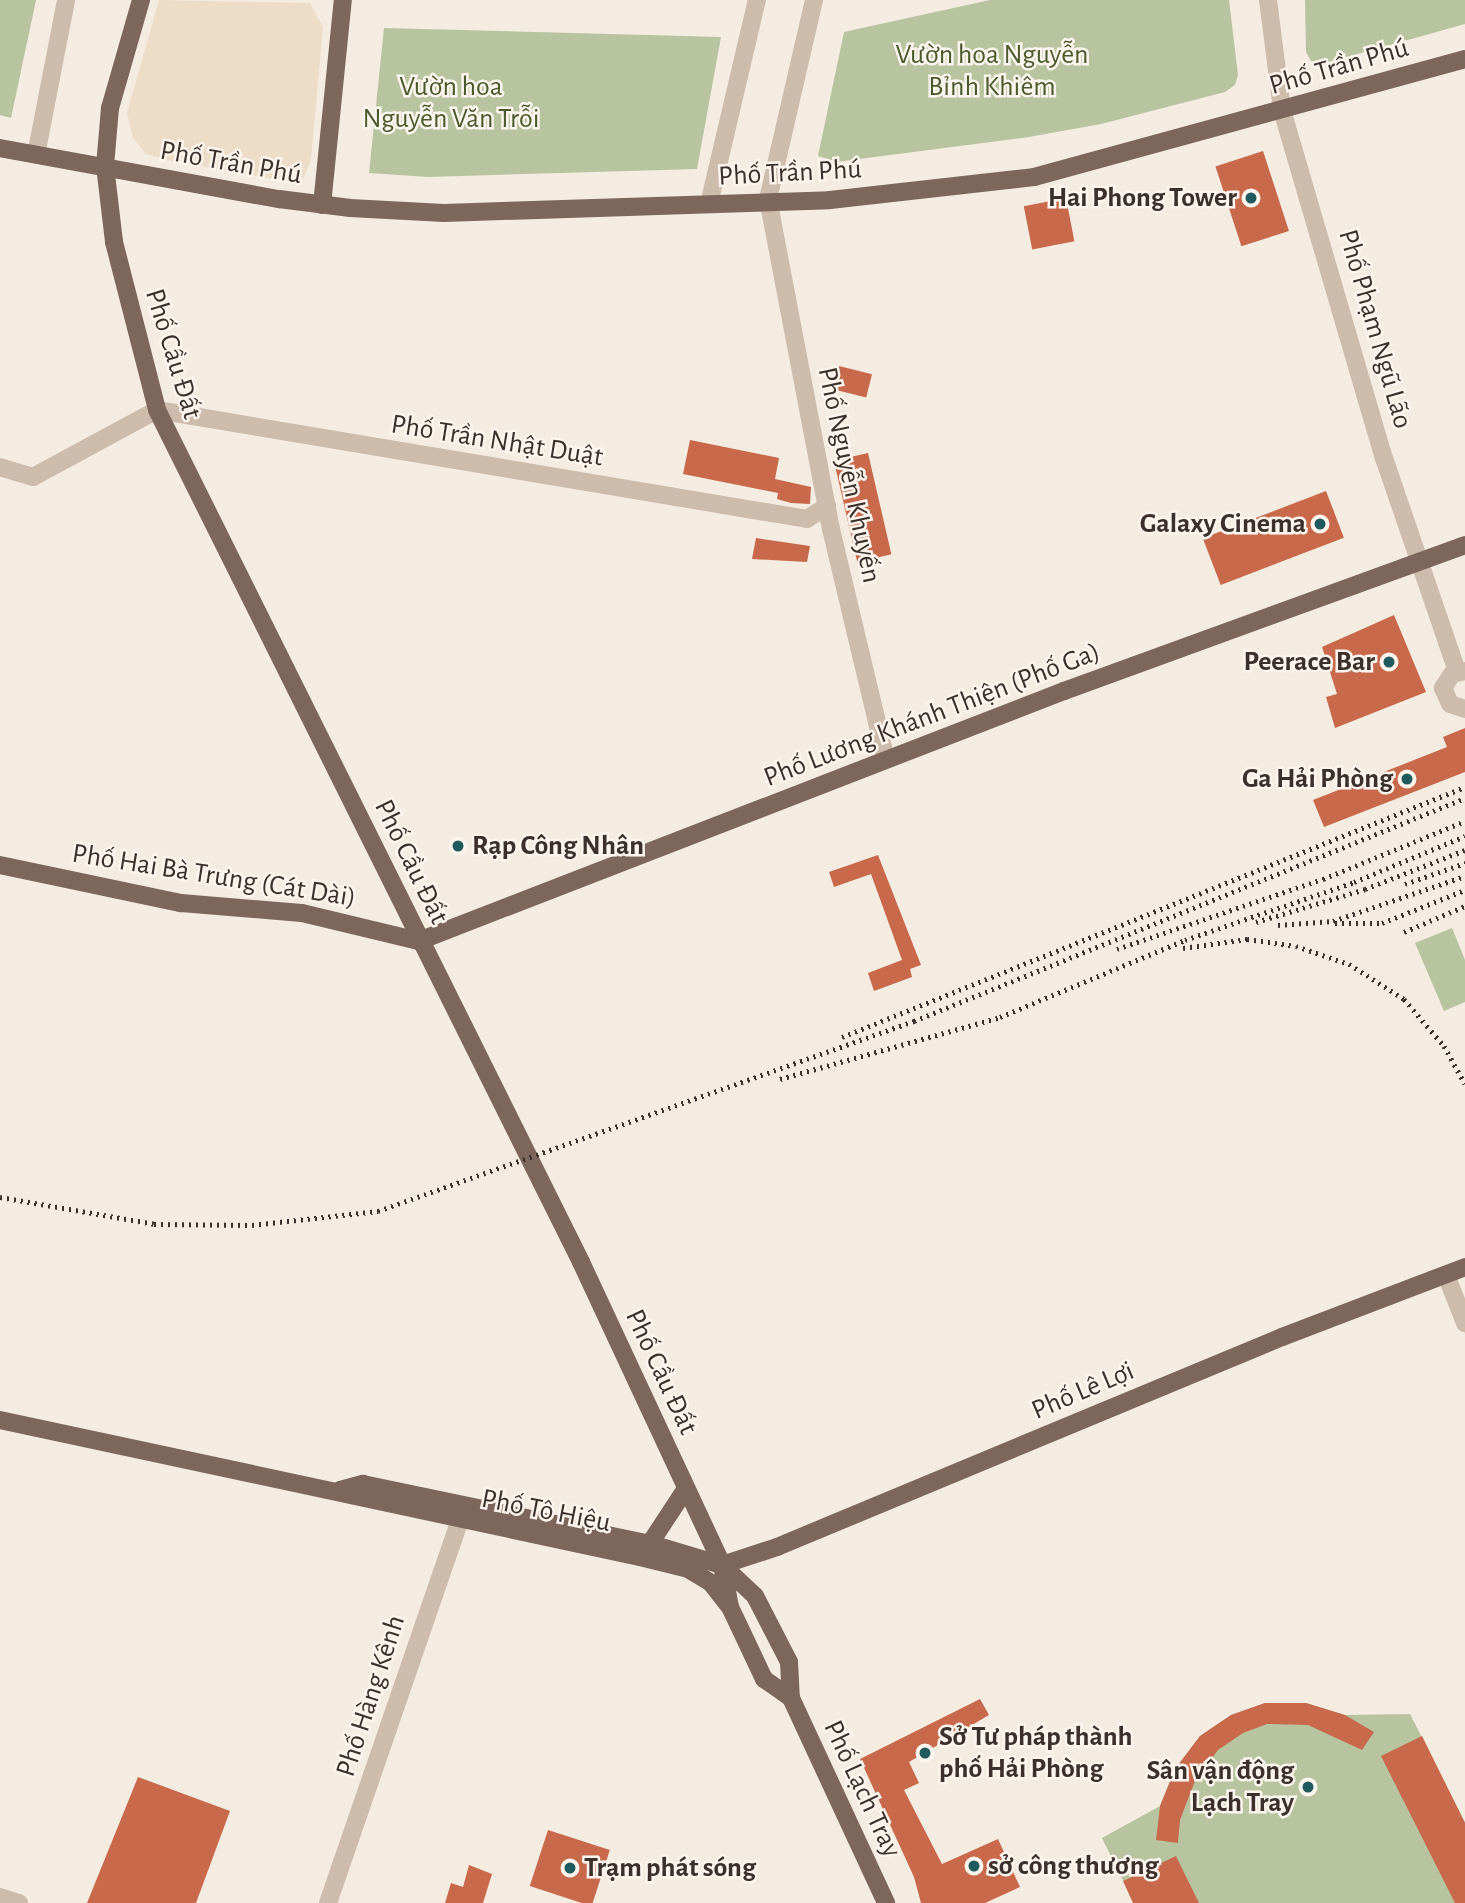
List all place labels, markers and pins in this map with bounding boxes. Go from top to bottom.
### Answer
place label: Hai Phong Tower [1048,181,1237,215]
marker: Hai Phong Tower [1243,190,1259,206]
place label: Galaxy Cinema [1140,507,1306,541]
marker: Galaxy Cinema [1312,516,1328,532]
place label: Peerace Bar [1244,645,1375,679]
marker: Peerace Bar [1381,654,1397,670]
place label: Ga Hải Phòng [1242,762,1393,796]
marker: Ga Hải Phòng [1399,771,1415,787]
place label: Rạp Công Nhân [472,829,644,863]
marker: Rạp Công Nhân [450,838,466,854]
place label: Sở Tư pháp thành phố Hải Phòng [939,1720,1132,1786]
marker: Sở Tư pháp thành phố Hải Phòng [917,1745,933,1761]
place label: Sân vận động Lạch Tray [1146,1754,1294,1820]
marker: Sân vận động Lạch Tray [1300,1779,1316,1795]
place label: sở công thương [988,1849,1159,1883]
place label: Trạm phát sóng [584,1851,756,1885]
marker: sở công thương [966,1858,982,1874]
marker: Trạm phát sóng [562,1860,578,1876]

